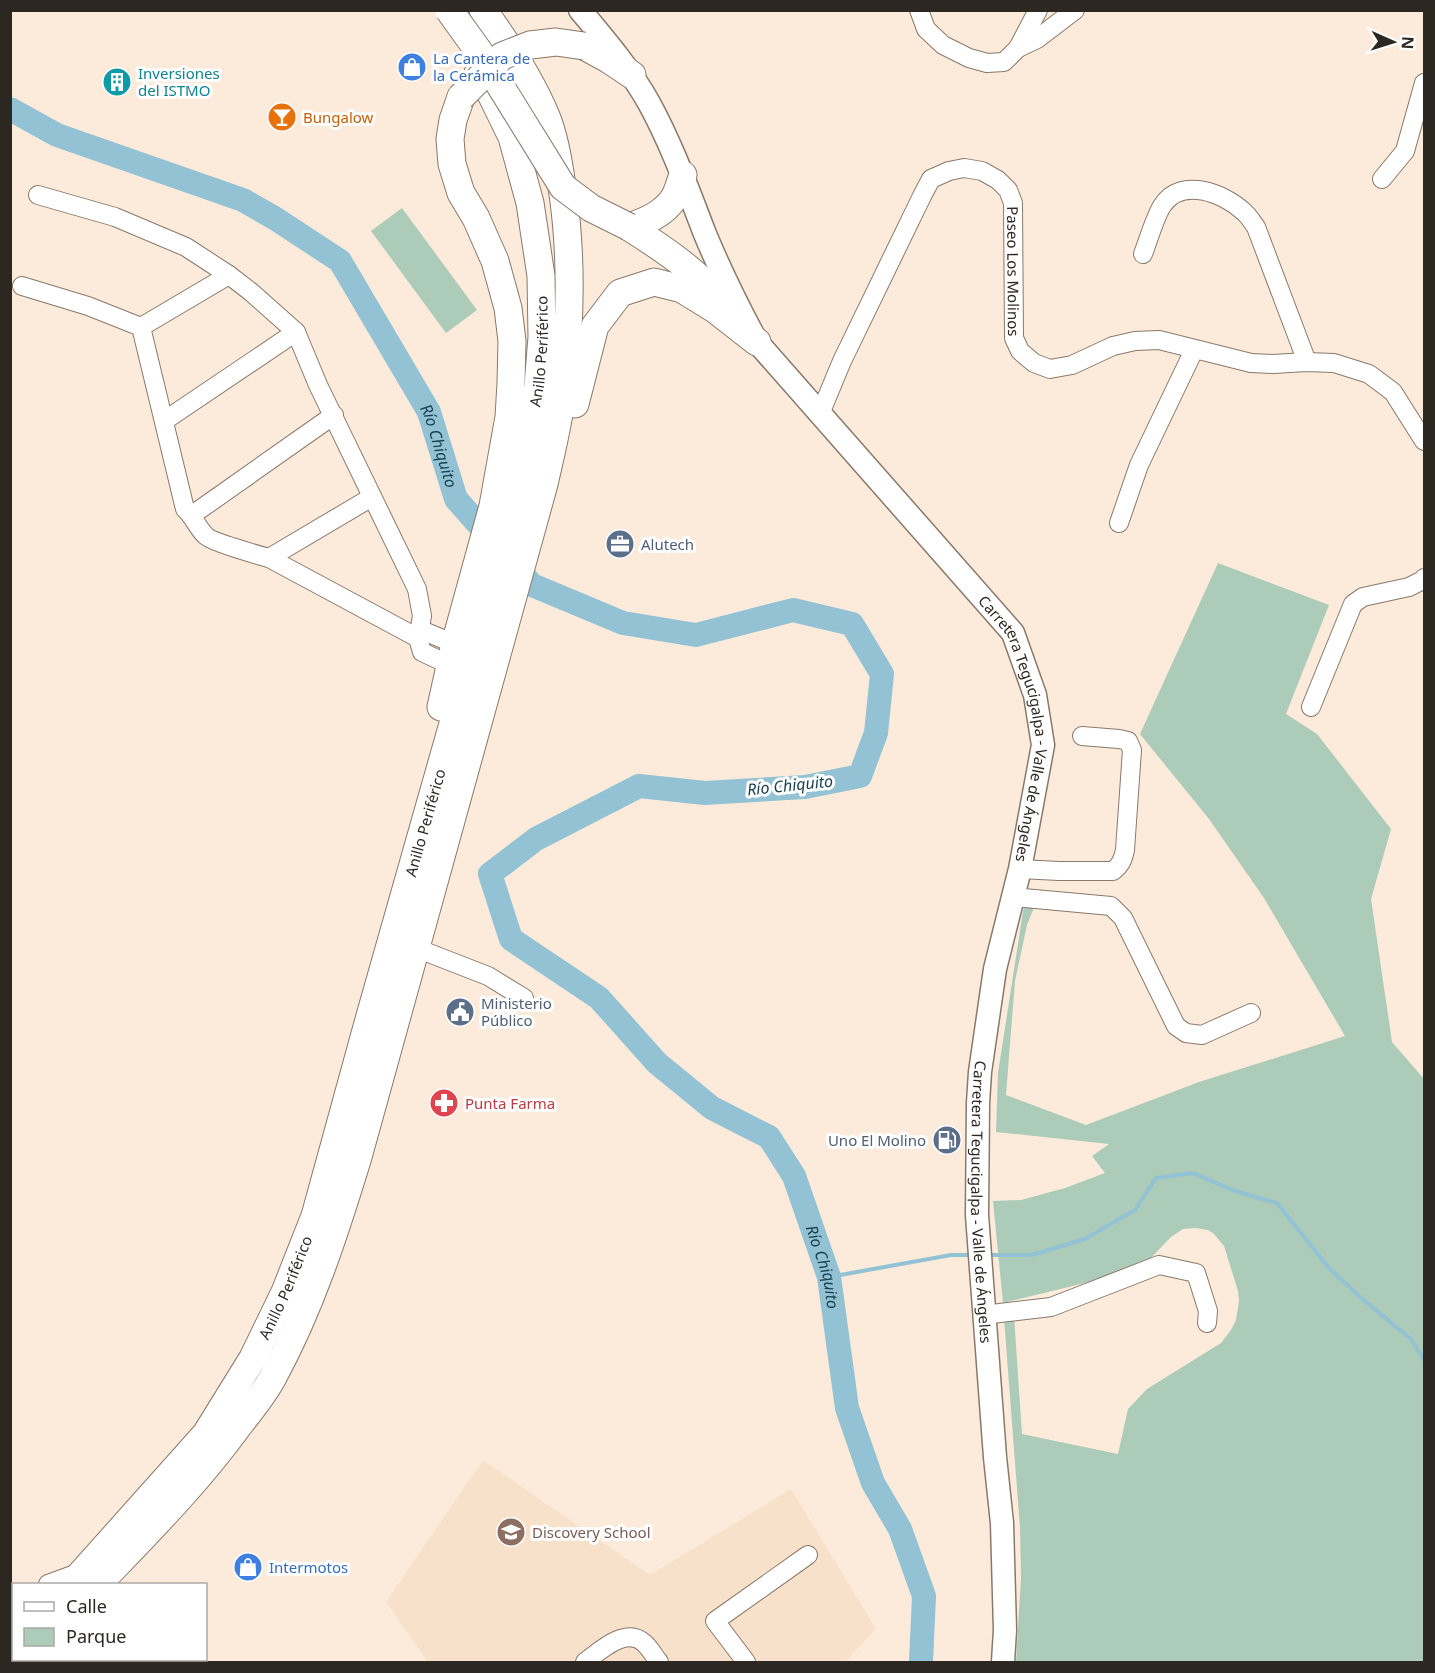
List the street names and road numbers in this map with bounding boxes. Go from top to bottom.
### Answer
street label: Paseo Los Molinos [1003,206,1024,336]
street label: Anillo Periférico [524,296,552,408]
street label: Carretera Tegucigalpa - Valle de Ángeles [974,591,1053,864]
street label: Anillo Periférico [400,766,450,879]
street label: Carretera Tegucigalpa - Valle de Ángeles [967,1060,997,1344]
street label: Anillo Periférico [254,1233,316,1343]

